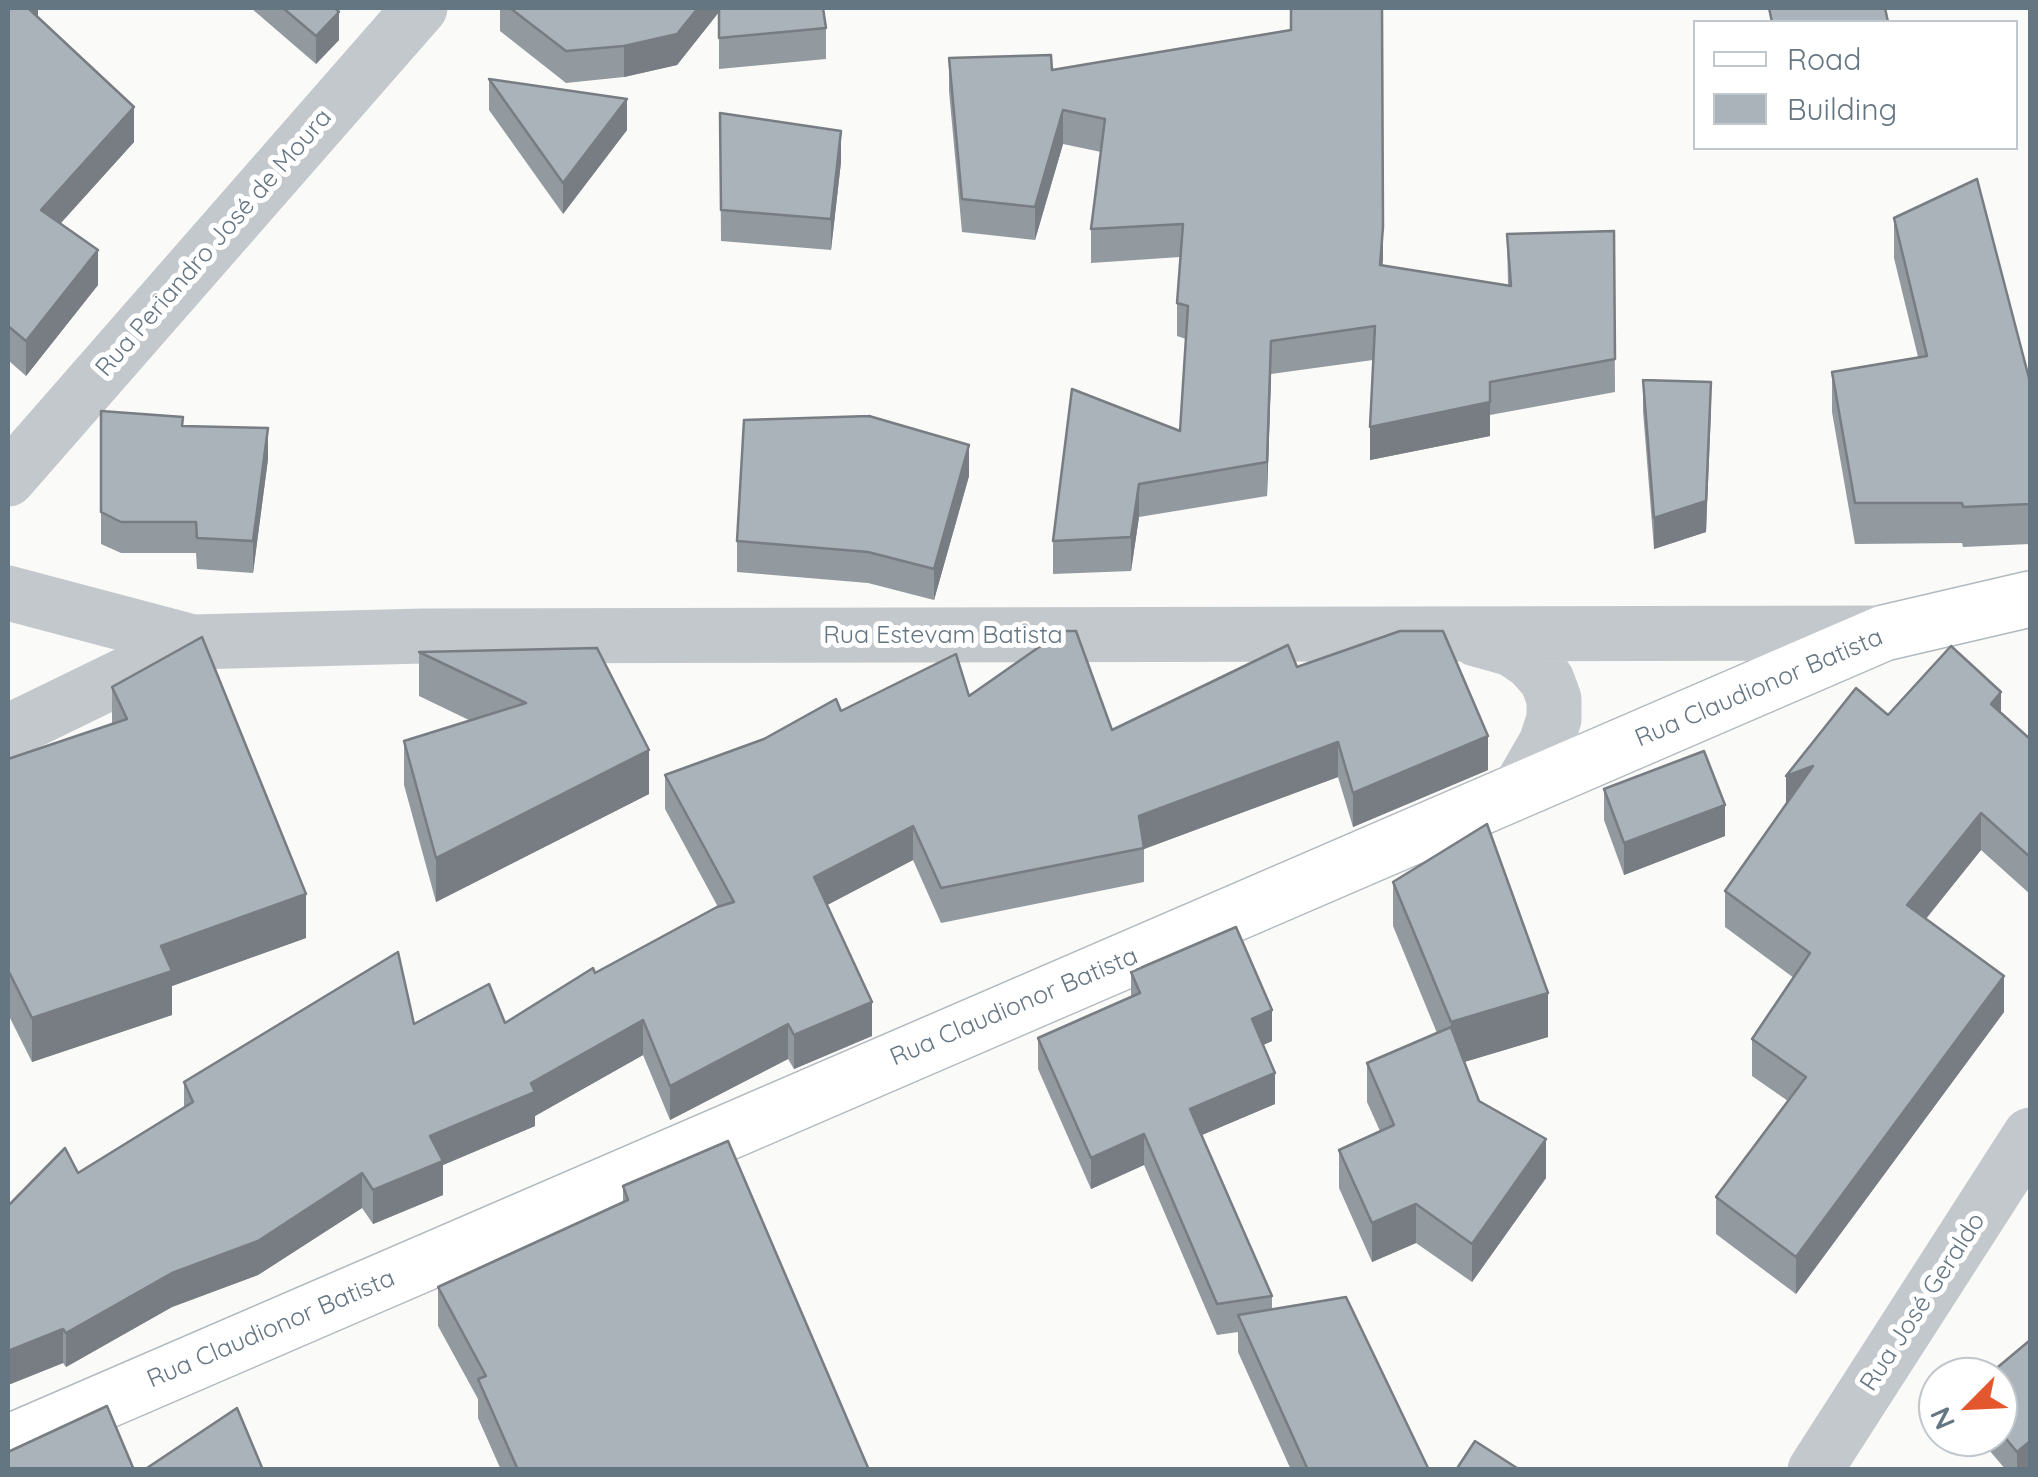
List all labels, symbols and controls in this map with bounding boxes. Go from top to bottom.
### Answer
legend [1693,20,2018,150]
text: Road [1787,40,1861,78]
text: Building [1787,90,1897,128]
street label: Rua Periandro José de Moura [90,103,338,383]
street label: Rua Estevam Batista [823,620,1063,650]
street label: Rua Claudionor Batista [1631,622,1887,754]
street label: Rua Claudionor Batista [886,941,1142,1073]
street label: Rua José Geraldo [1854,1207,1992,1397]
street label: Rua Claudionor Batista [143,1263,399,1395]
north arrow [1918,1357,2018,1457]
text: N [1922,1402,1962,1435]

